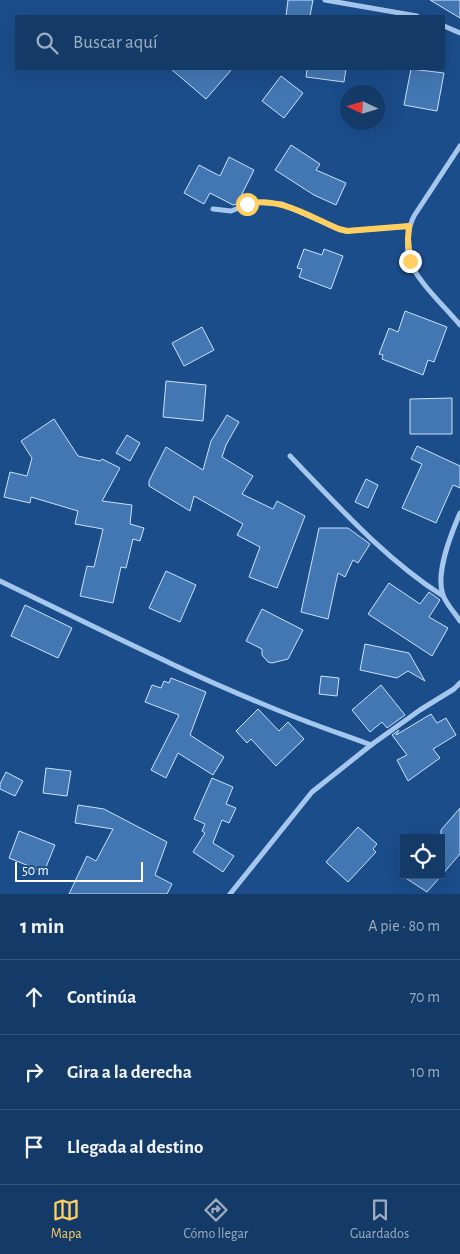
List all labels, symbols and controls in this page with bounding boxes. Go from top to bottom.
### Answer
search box [15,15,445,70]
icon: search [33,29,61,57]
text: Buscar aquí [73,33,158,52]
north arrow [340,85,385,130]
route start [236,193,259,216]
route end [399,250,422,273]
map controls [400,834,445,879]
button: locate [400,834,445,879]
scale bar [15,859,142,882]
text: 50 m [22,864,49,878]
text: 1 min [20,916,64,937]
text: A pie · 80 m [368,918,440,934]
icon: ahead [20,983,48,1011]
text: Continúa [67,988,136,1007]
text: 70 m [409,989,440,1005]
icon: right [20,1058,48,1086]
text: Gira a la derecha [67,1063,192,1082]
text: 10 m [411,1064,440,1080]
icon: arrive [20,1133,48,1161]
text: Llegada al destino [67,1138,204,1157]
tab: Mapa [51,1196,82,1243]
tab: Cómo llegar [184,1196,248,1243]
tab: Guardados [350,1196,409,1243]

